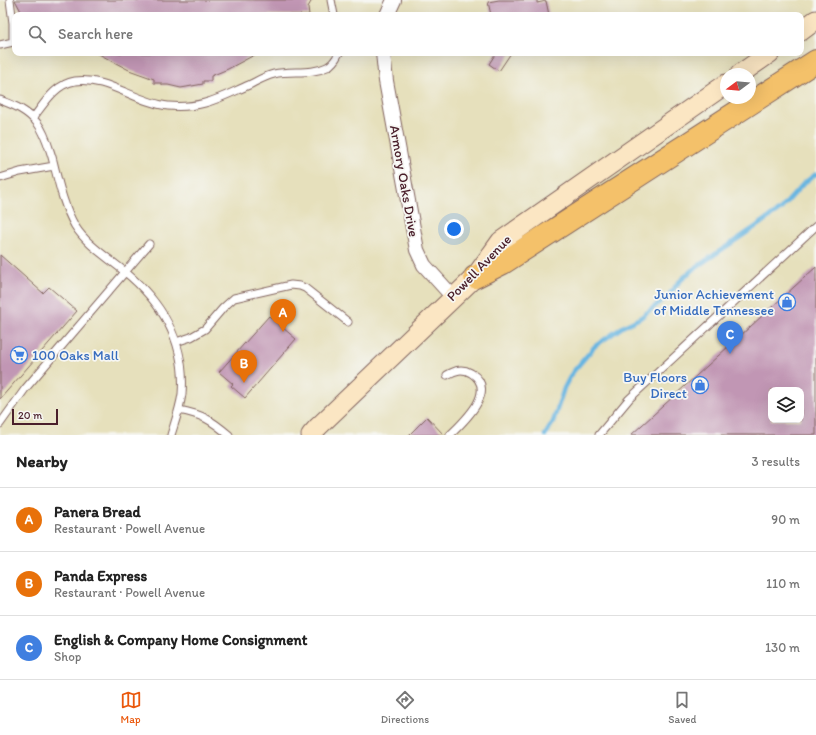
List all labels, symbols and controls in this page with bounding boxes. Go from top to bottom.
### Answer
search box [12,12,804,56]
icon: search [26,23,48,45]
text: Search here [58,25,133,43]
north arrow [720,68,756,104]
street label: Armory Oaks Drive [386,124,422,239]
your location [444,219,464,239]
street label: Powell Avenue [443,231,515,305]
place label: Junior Achievement of Middle Tennessee [654,286,774,319]
shop icon: Junior Achievement of Middle Tennessee [777,292,797,312]
pin: A [270,299,296,332]
pin: C [717,321,743,354]
supermarket icon: 100 Oaks Mall [9,345,29,365]
place label: 100 Oaks Mall [32,347,119,364]
pin: B [231,350,257,383]
place label: Buy Floors Direct [623,369,687,402]
shop icon: Buy Floors Direct [690,375,710,395]
map controls [768,387,804,423]
button: layers [768,387,804,423]
scale bar [12,407,58,426]
text: 20 m [18,409,42,422]
text: Nearby [16,451,68,471]
text: 3 results [751,454,800,469]
text: Panera Bread [54,503,141,521]
text: A [25,512,33,527]
text: 90 m [771,512,800,527]
text: Restaurant · Powell Avenue [54,521,205,536]
text: Panda Express [54,567,147,585]
text: B [25,576,33,591]
text: 110 m [766,576,800,591]
text: Restaurant · Powell Avenue [54,585,205,600]
text: English & Company Home Consignment [54,631,307,649]
text: C [25,640,33,655]
text: 130 m [765,640,800,655]
text: Shop [54,649,81,664]
tab: Map [120,689,142,726]
tab: Directions [381,689,429,726]
tab: Saved [668,689,696,726]

